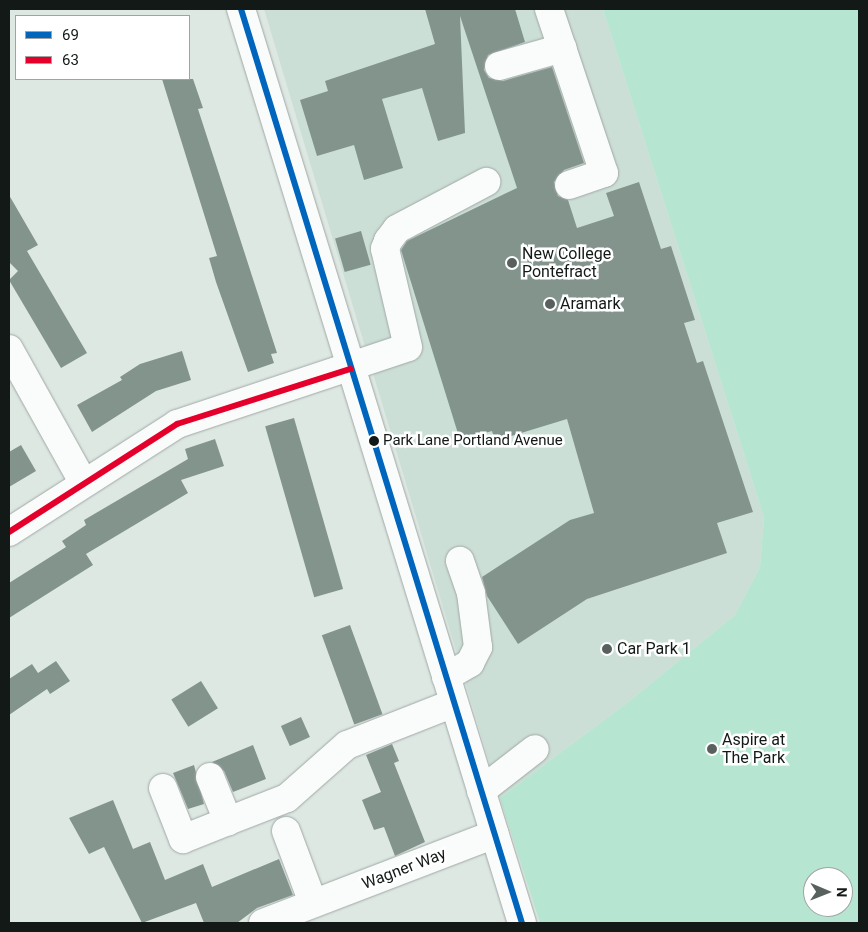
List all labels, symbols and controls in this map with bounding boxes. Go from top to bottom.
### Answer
legend [15,15,190,80]
text: 69 [62,26,79,44]
text: 63 [62,51,79,69]
place label: New College Pontefract [522,244,611,282]
marker: New College Pontefract [506,257,518,269]
place label: Aramark [560,294,621,314]
marker: Aramark [544,298,556,310]
place label: Park Lane Portland Avenue [383,432,563,450]
marker: Park Lane Portland Avenue [369,436,379,446]
place label: Car Park 1 [617,639,691,659]
marker: Car Park 1 [601,643,613,655]
place label: Aspire at The Park [722,730,785,768]
marker: Aspire at The Park [706,743,718,755]
street label: Wagner Way [359,844,449,894]
north arrow [803,867,853,917]
text: N [834,887,850,897]

